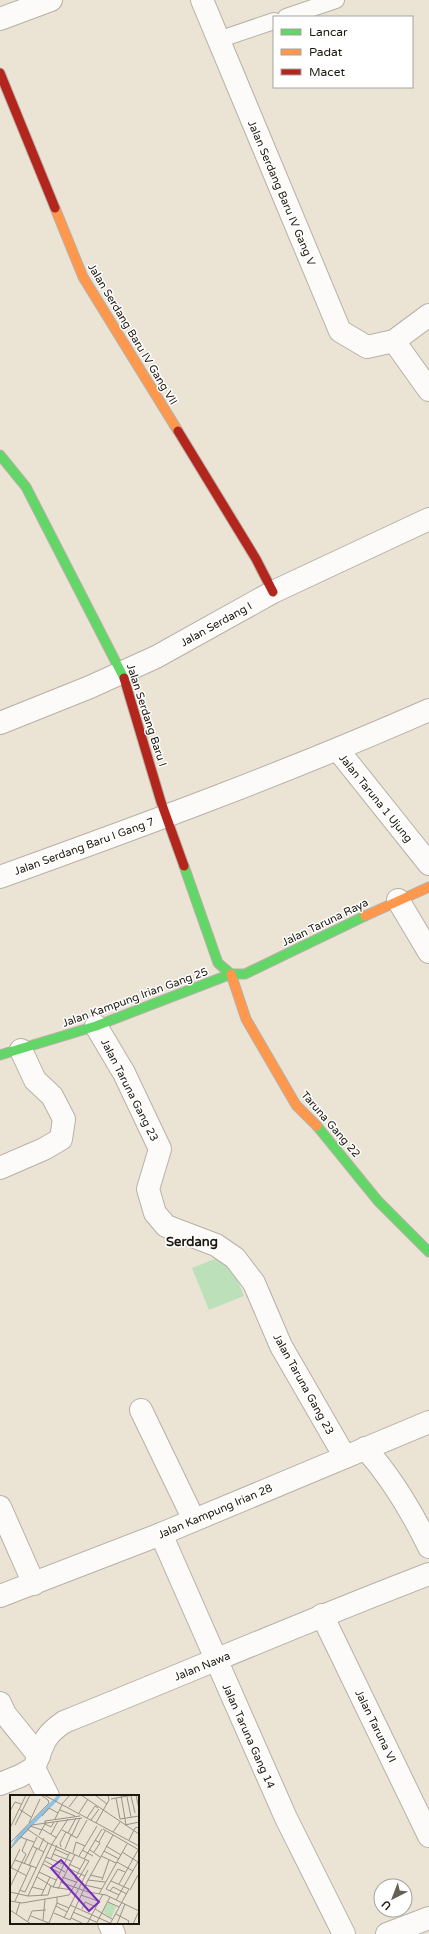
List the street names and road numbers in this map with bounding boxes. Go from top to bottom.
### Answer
street label: Jalan Serdang Baru IV Gang V [245,119,318,268]
street label: Jalan Serdang Baru IV Gang VII [85,261,180,407]
street label: Jalan Serdang I [178,599,254,649]
street label: Jalan Serdang Baru I [124,662,169,768]
street label: Jalan Taruna 1 Ujung [336,752,415,845]
street label: Jalan Serdang Baru I Gang 7 [12,815,156,878]
street label: Jalan Taruna Raya [280,896,370,949]
street label: Jalan Kampung Irian Gang 25 [61,965,210,1030]
street label: Jalan Taruna Gang 23 [98,1037,161,1144]
street label: Taruna Gang 22 [298,1089,363,1160]
street label: Jalan Taruna Gang 23 [270,1332,337,1437]
street label: Jalan Kampung Irian 28 [156,1481,274,1541]
street label: Jalan Nawa [172,1649,232,1684]
street label: Jalan Taruna Gang 14 [220,1682,278,1791]
street label: Jalan Taruna VI [352,1688,399,1765]

